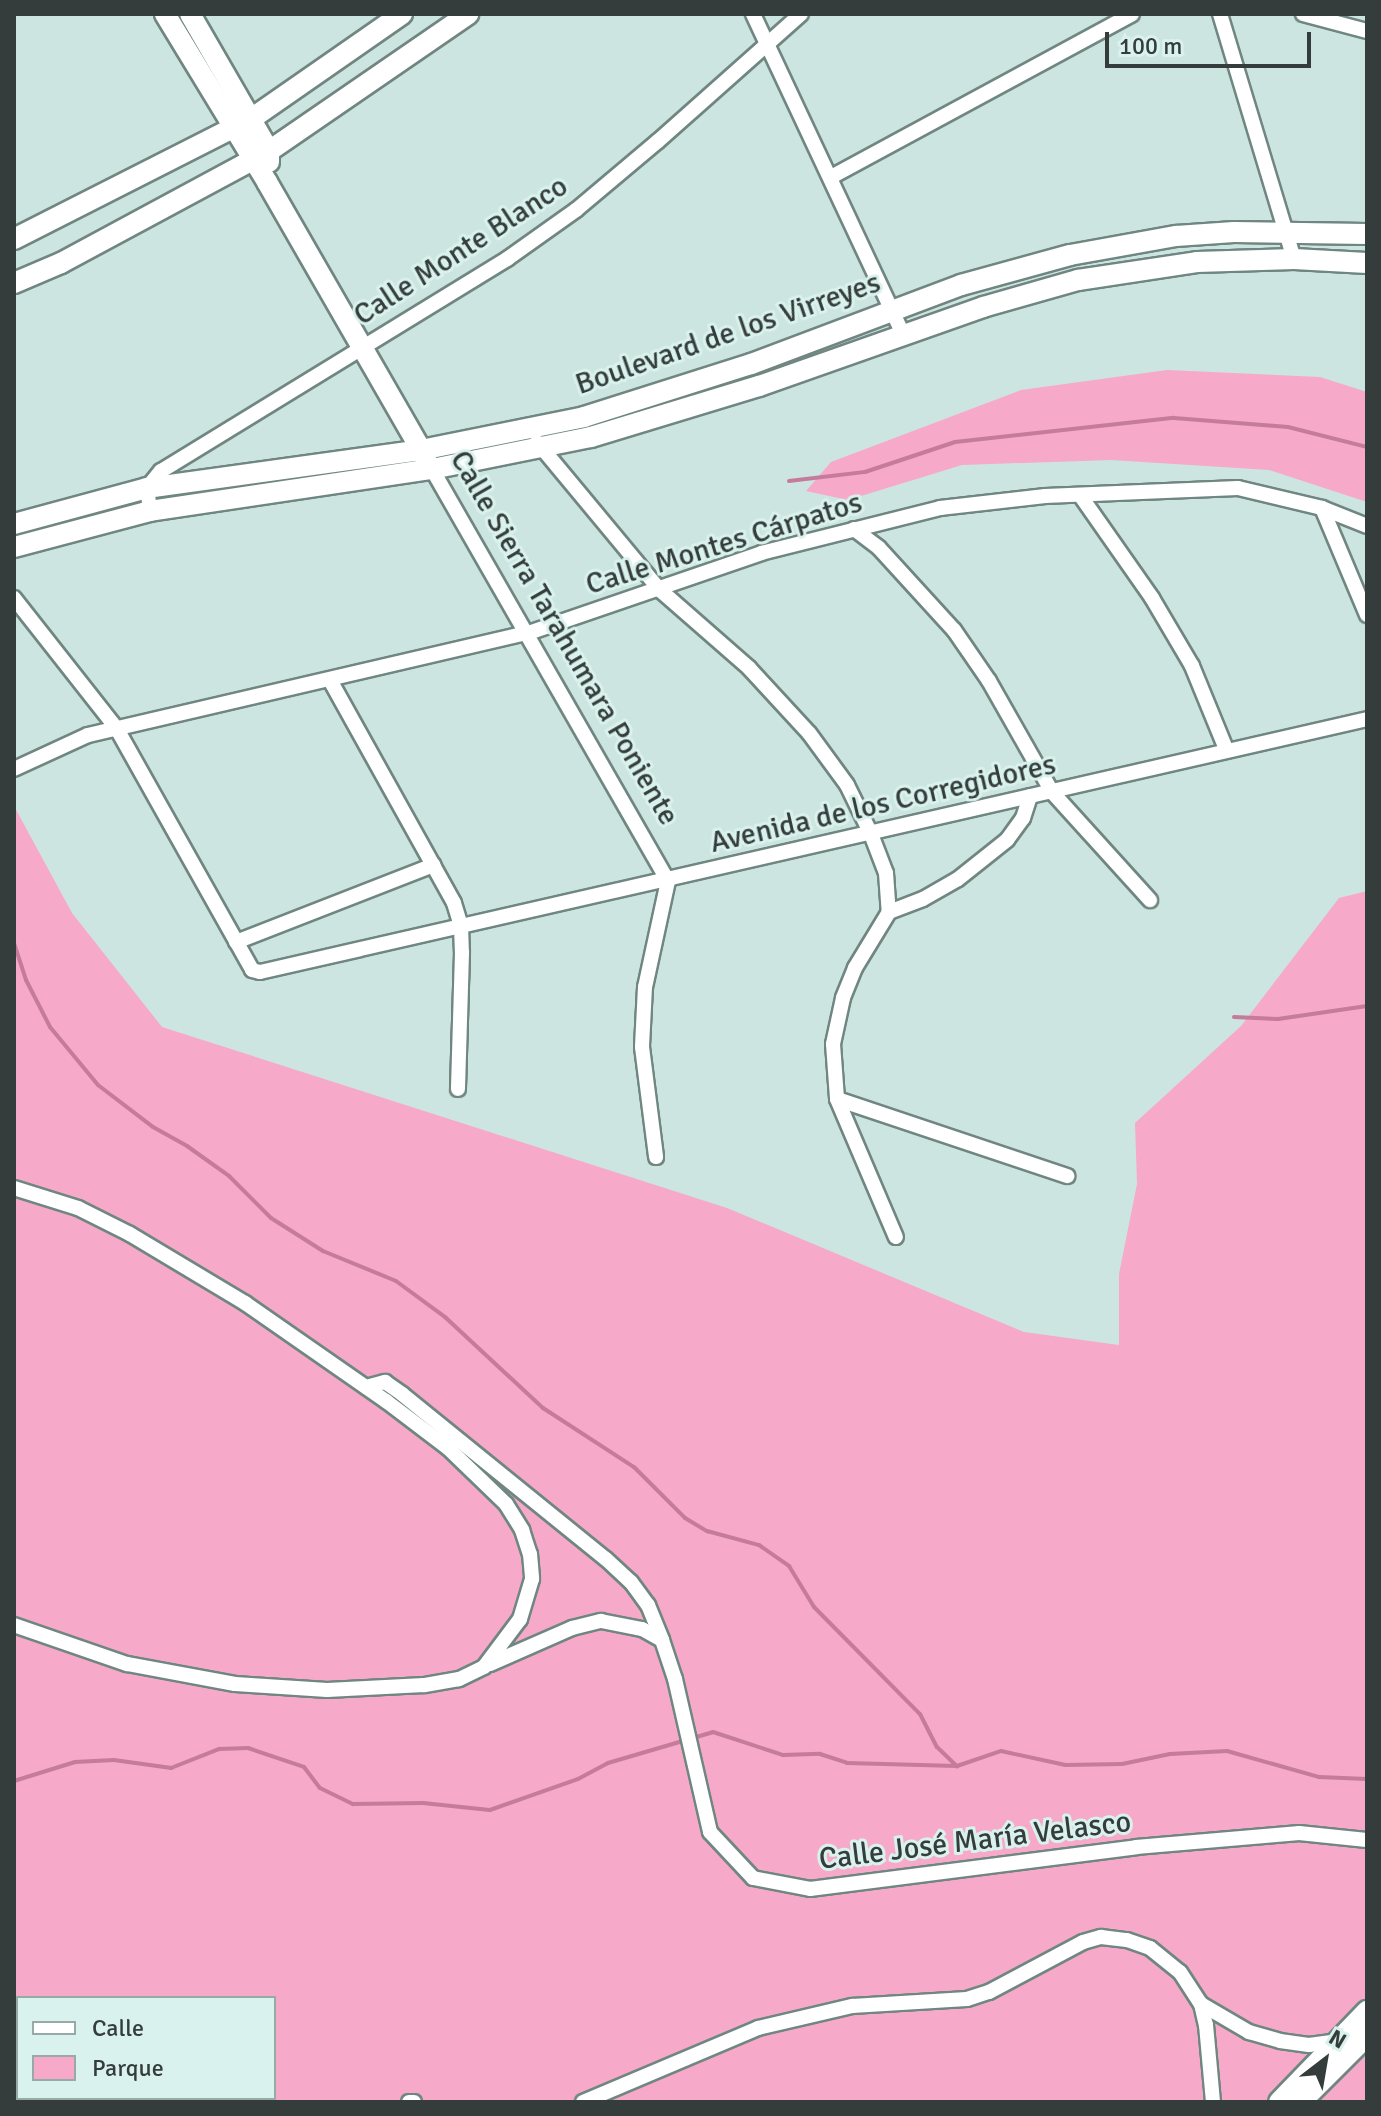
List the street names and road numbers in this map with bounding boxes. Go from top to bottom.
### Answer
street label: Calle Monte Blanco [347,168,575,334]
street label: Boulevard de los Virreyes [571,265,885,403]
street label: Calle Sierra Tarahumara Poniente [442,444,686,832]
street label: Calle Montes Cárpatos [582,485,866,603]
street label: Avenida de los Corregidores [707,747,1059,861]
street label: Calle José María Velasco [817,1804,1133,1878]

